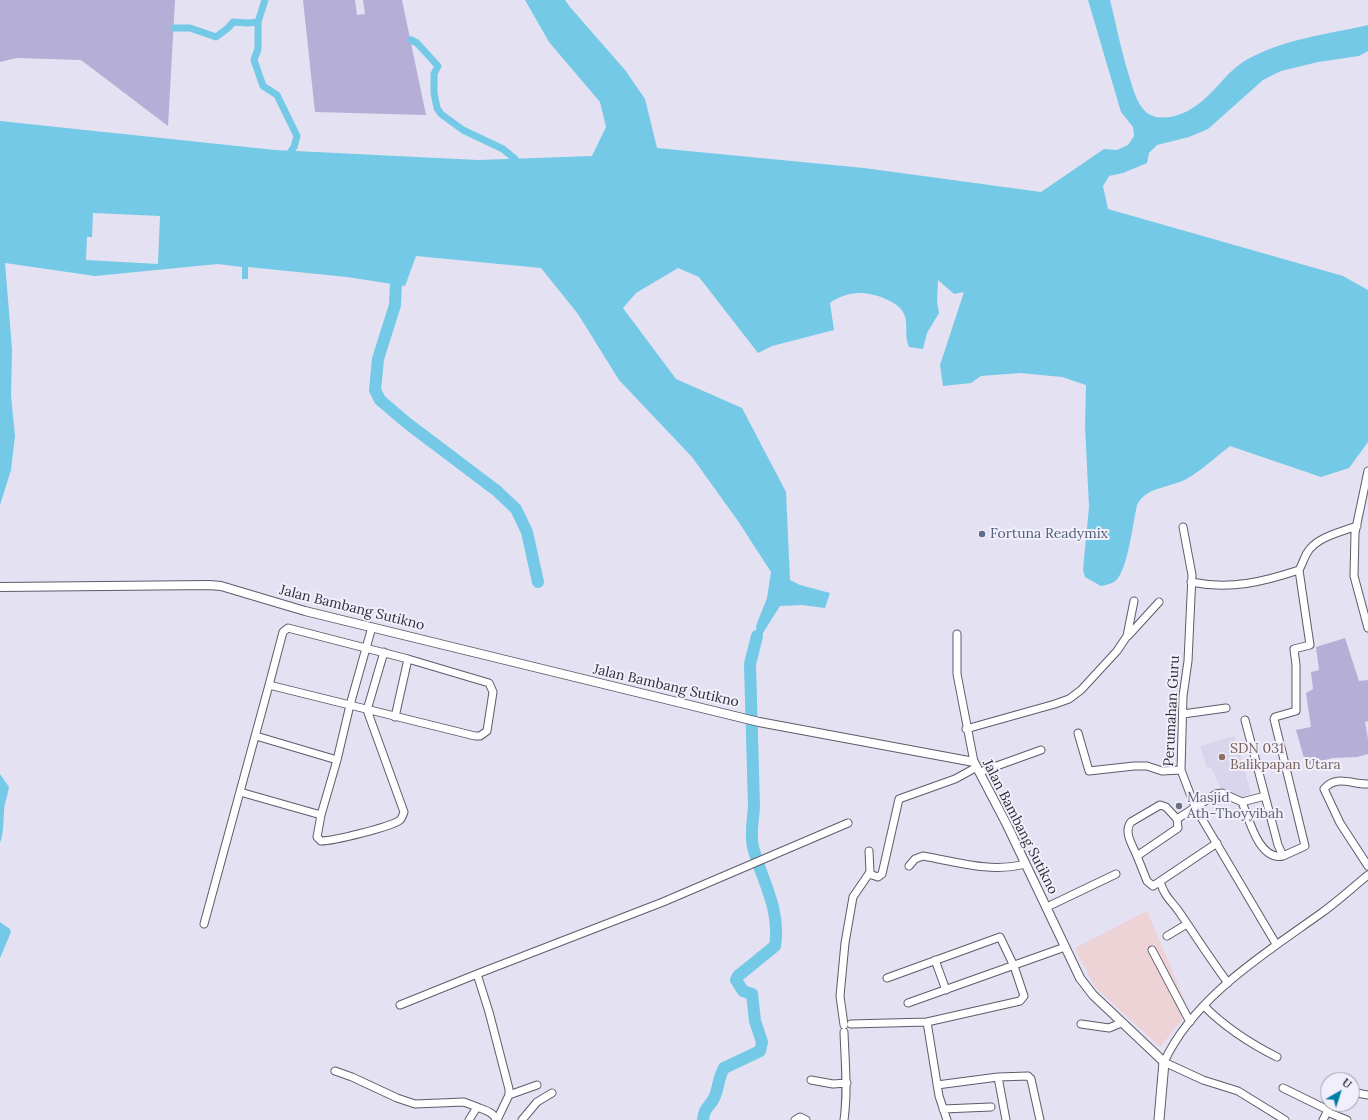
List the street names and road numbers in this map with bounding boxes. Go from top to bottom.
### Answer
street label: Jalan Bambang Sutikno [278,582,426,634]
street label: Perumahan Guru [1161,655,1183,767]
street label: Jalan Bambang Sutikno [592,661,740,711]
street label: Jalan Bambang Sutikno [979,757,1061,897]

